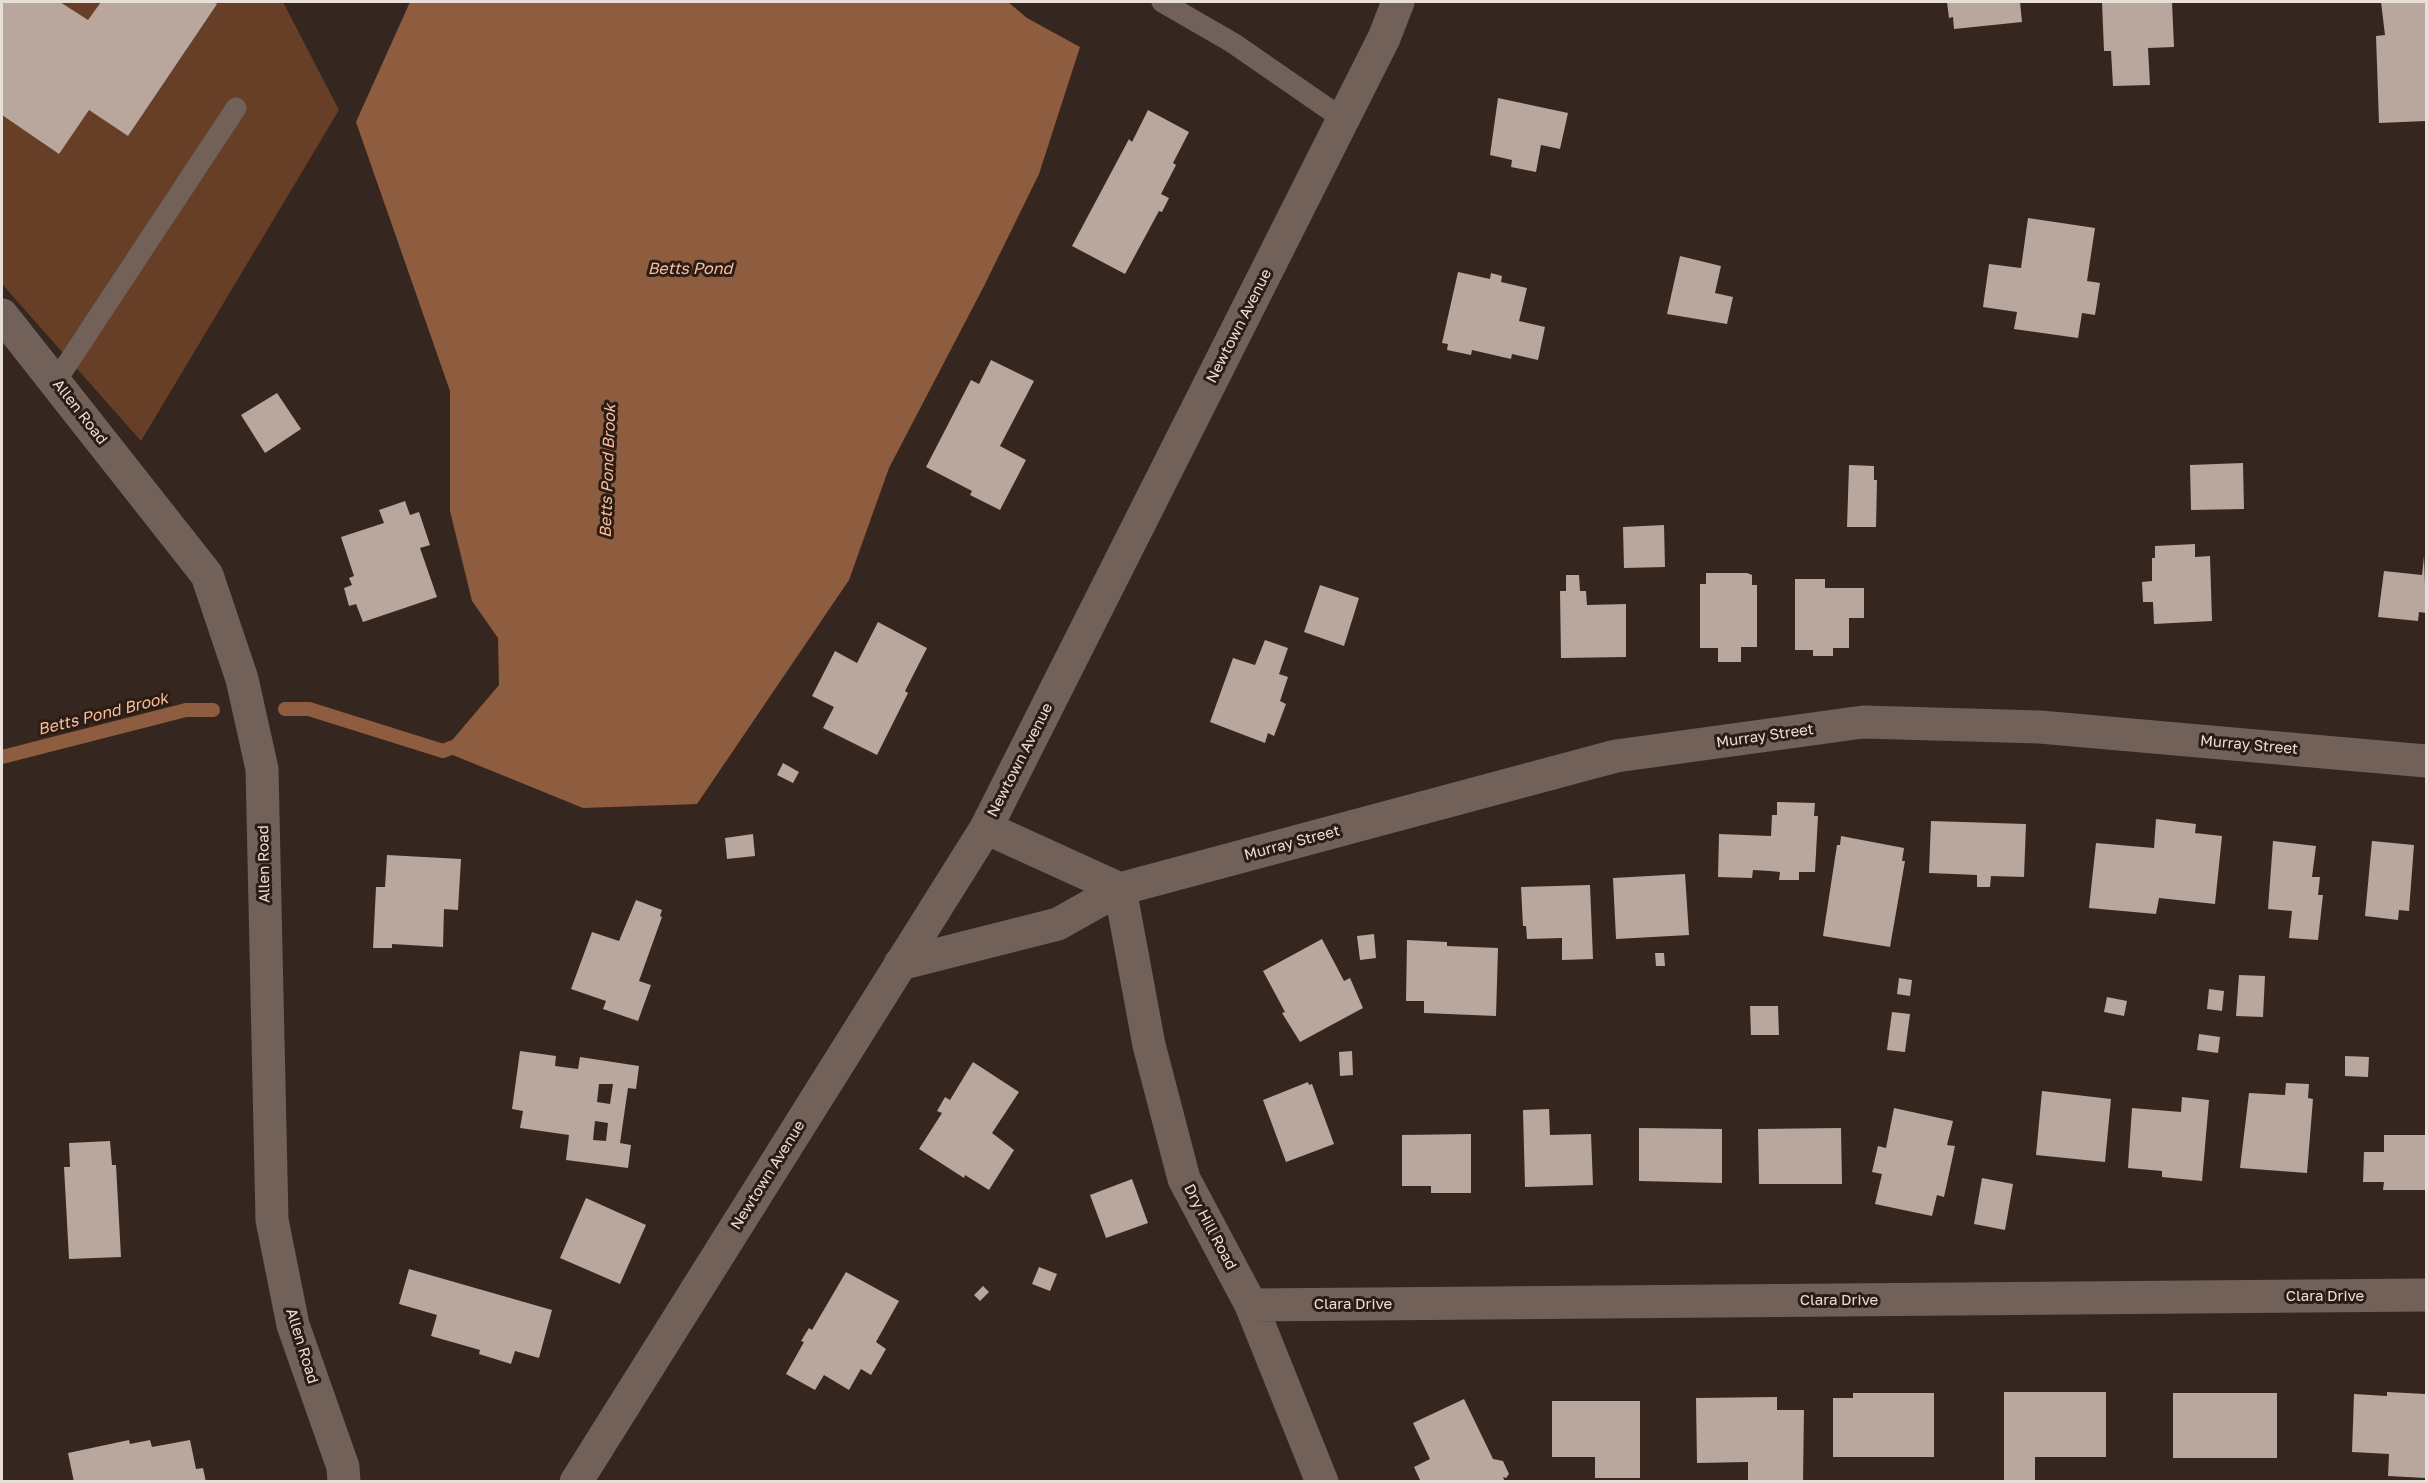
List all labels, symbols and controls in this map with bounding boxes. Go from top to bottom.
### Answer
water label: Betts Pond [648,259,732,279]
street label: Newtown Avenue [1203,266,1275,386]
street label: Allen Road [49,376,111,448]
water label: Betts Pond Brook [596,404,620,538]
water label: Betts Pond Brook [36,689,170,739]
street label: Newtown Avenue [984,700,1056,820]
street label: Murray Street [1715,720,1815,752]
street label: Murray Street [2199,732,2299,758]
street label: Murray Street [1242,822,1342,864]
street label: Allen Road [254,825,274,903]
street label: Newtown Avenue [727,1117,809,1233]
street label: Dry Hill Road [1180,1181,1240,1273]
street label: Clara Drive [2286,1287,2364,1305]
street label: Clara Drive [1800,1291,1878,1309]
street label: Clara Drive [1314,1295,1392,1313]
street label: Allen Road [282,1306,322,1386]

